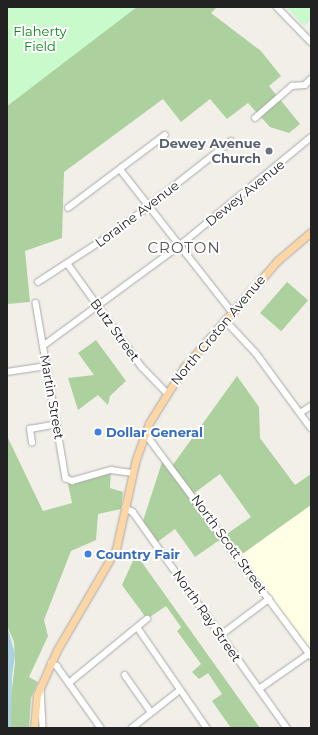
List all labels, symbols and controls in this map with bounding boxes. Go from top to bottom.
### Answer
park label: Flaherty Field [13,24,67,55]
place label: Dewey Avenue Church [159,136,261,167]
marker: Dewey Avenue Church [264,146,274,156]
street label: Dewey Avenue [202,156,288,230]
street label: Loraine Avenue [92,177,182,251]
district label: CROTON [147,239,221,257]
street label: North Croton Avenue [168,272,268,388]
street label: Butz Street [87,296,143,364]
street label: Martin Street [37,353,67,441]
place label: Dollar General [106,424,203,440]
marker: Dollar General [93,427,103,437]
street label: North Scott Street [188,492,270,596]
place label: Country Fair [96,546,180,562]
marker: Country Fair [83,549,93,559]
street label: North Ray Street [170,567,244,665]

